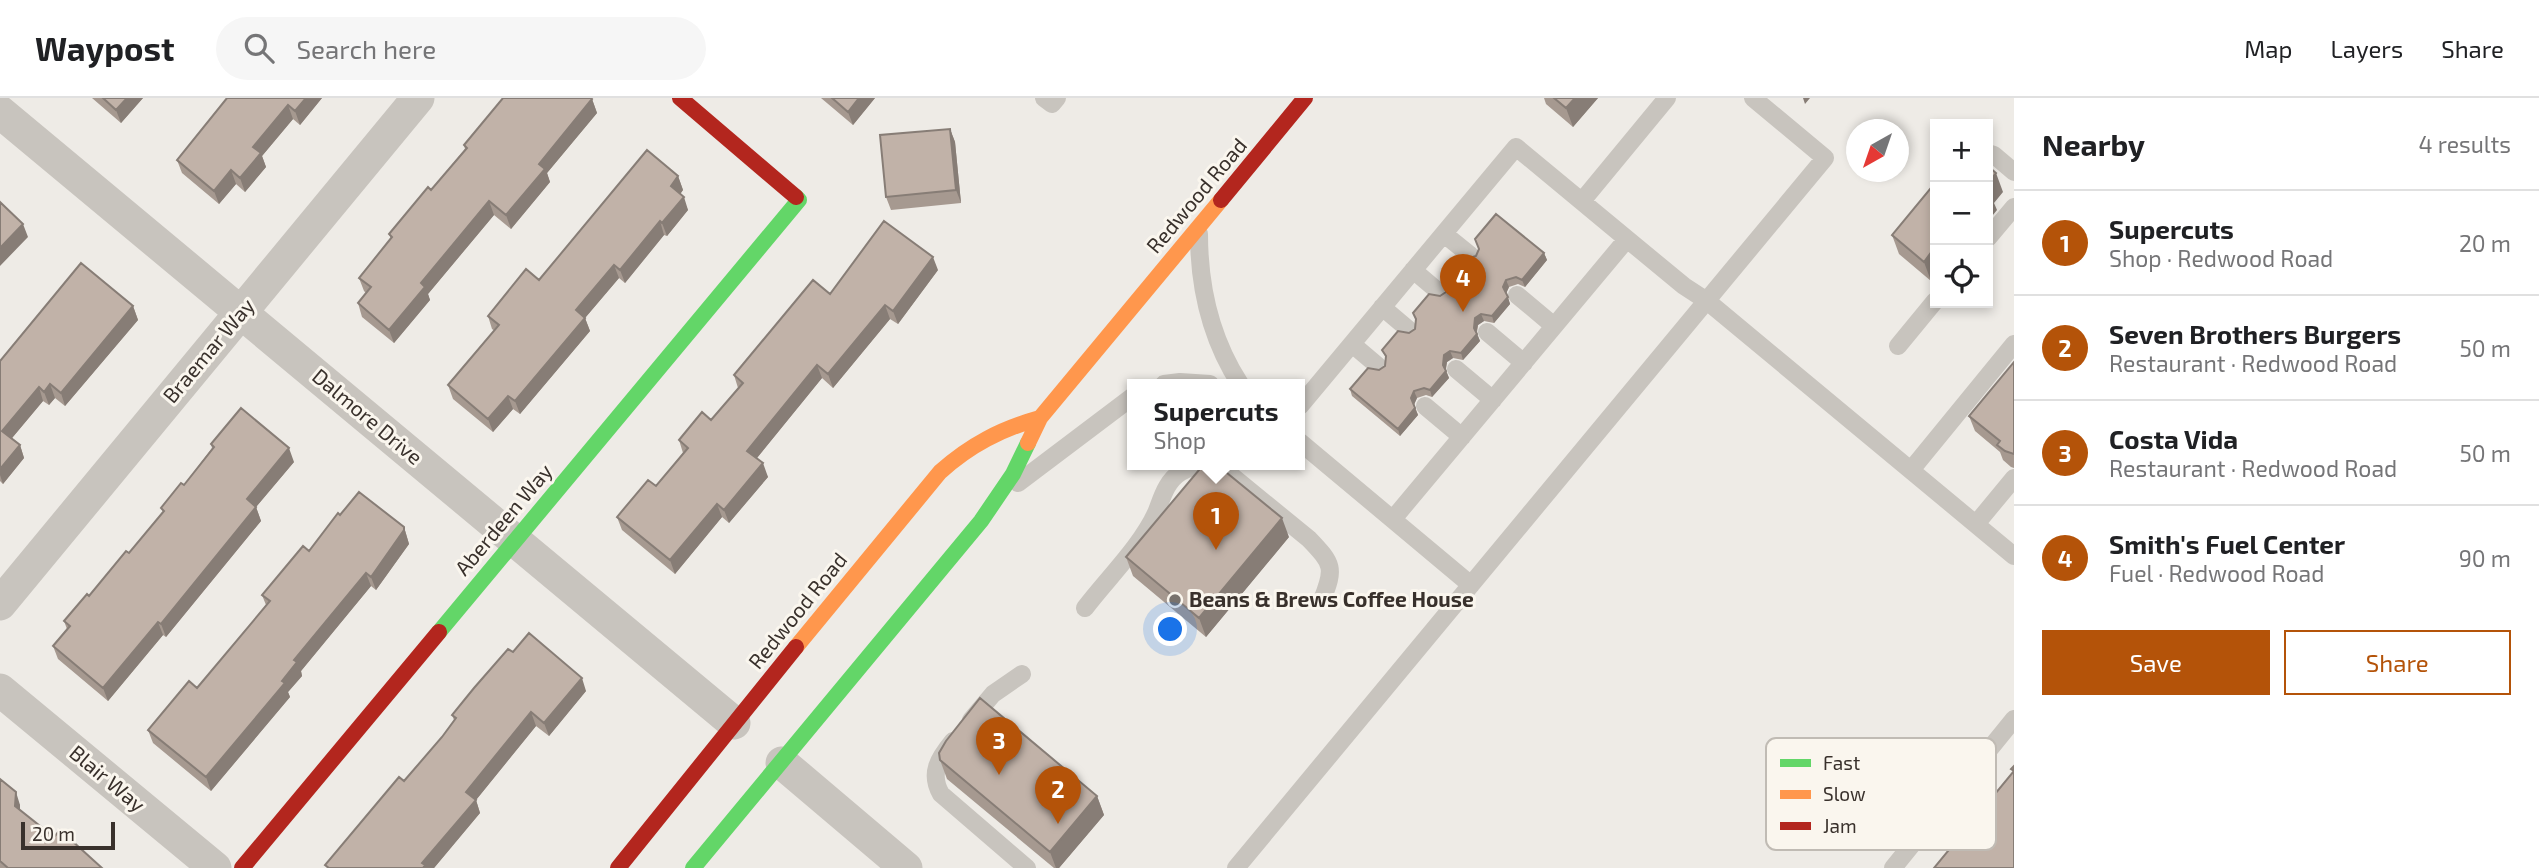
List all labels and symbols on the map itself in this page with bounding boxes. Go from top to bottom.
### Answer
north arrow [1846,119,1909,182]
street label: Redwood Road [1141,132,1251,258]
pin: 4 [1440,254,1486,312]
street label: Braemar Way [157,293,259,407]
street label: Dalmore Drive [308,363,428,469]
street label: Aberdeen Way [449,458,557,580]
pin: 1 [1193,492,1239,550]
street label: Redwood Road [742,547,851,673]
place label: Beans & Brews Coffee House [1189,586,1474,611]
marker: Beans & Brews Coffee House [1167,592,1183,608]
your location [1153,612,1187,646]
pin: 3 [976,717,1022,775]
legend [1766,738,1996,850]
street label: Blair Way [65,739,151,817]
text: Fast [1823,751,1860,774]
pin: 2 [1035,766,1081,824]
text: Slow [1823,782,1866,805]
text: Jam [1823,814,1857,837]
scale bar [21,819,116,851]

